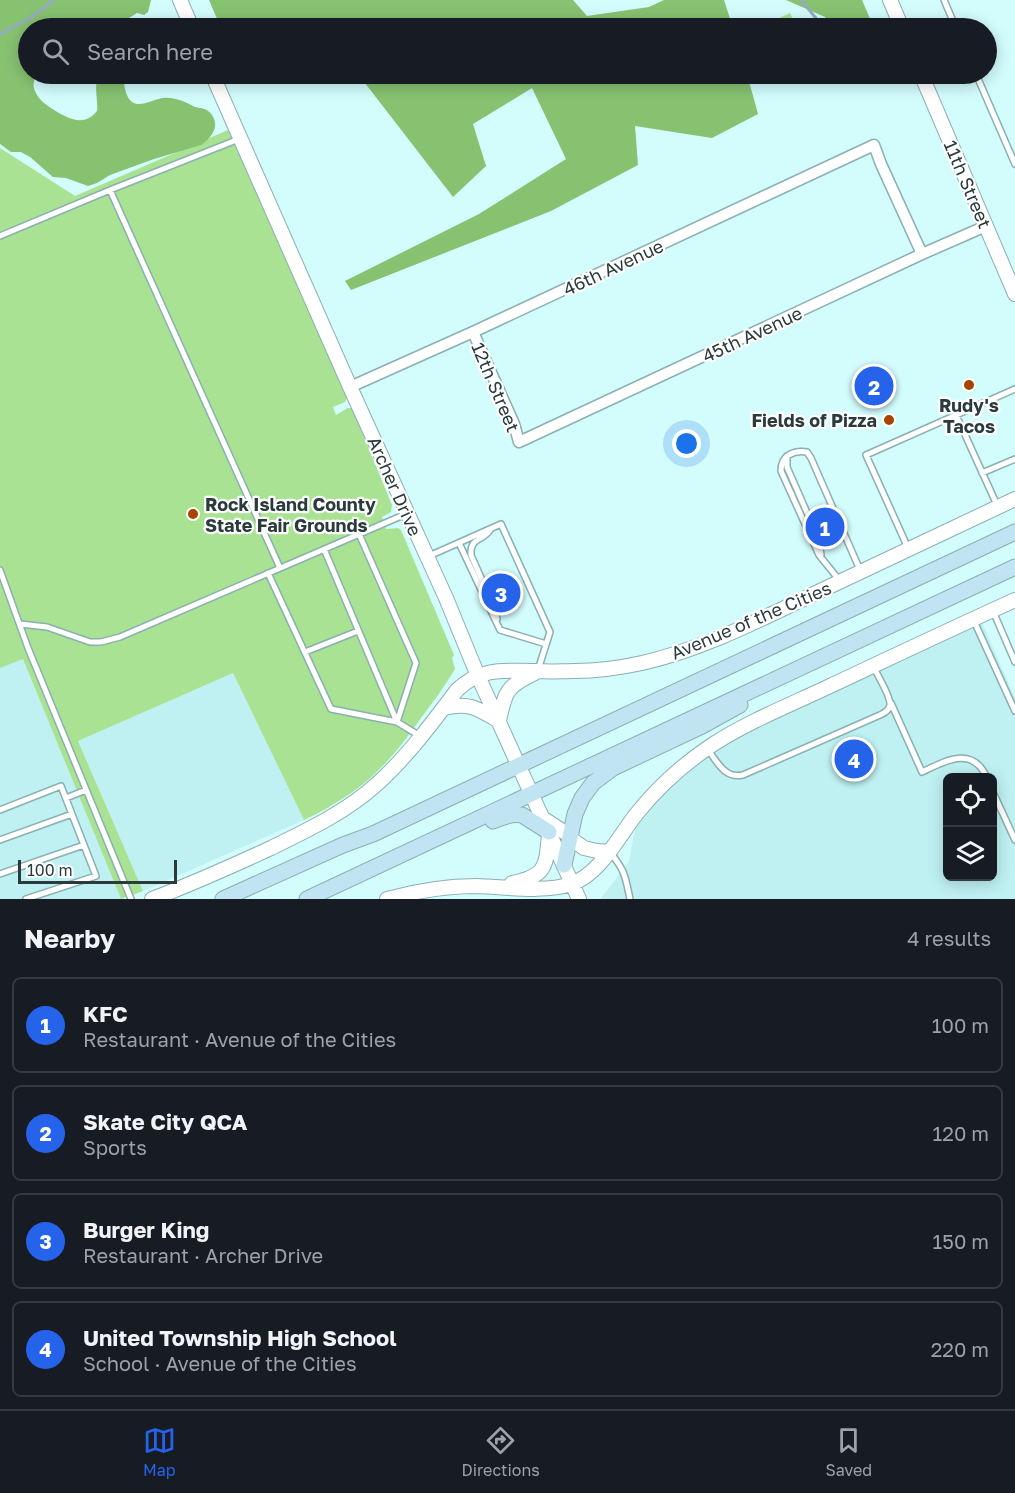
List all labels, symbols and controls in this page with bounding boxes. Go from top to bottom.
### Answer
search box [18,18,997,84]
icon: search [39,35,72,68]
text: Search here [87,38,213,65]
street label: 11th Street [940,137,996,231]
street label: 46th Avenue [559,234,667,300]
street label: 45th Avenue [699,301,805,367]
street label: 12th Street [467,339,525,435]
pin: 2 [854,364,894,408]
marker: Rudy's Tacos [962,378,976,392]
place label: Rudy's Tacos [939,394,999,437]
place label: Fields of Pizza [751,409,877,431]
marker: Fields of Pizza [882,413,896,427]
your location [672,429,701,458]
street label: Archer Drive [363,433,427,539]
place label: Rock Island County State Fair Grounds [205,493,376,536]
pin: 1 [806,504,844,550]
marker: Rock Island County State Fair Grounds [186,507,200,521]
pin: 3 [482,570,520,616]
street label: Avenue of the Cities [668,576,834,664]
pin: 4 [834,736,874,782]
map controls [943,773,997,881]
button: locate [943,773,997,827]
button: layers [943,827,997,881]
scale bar [18,857,177,884]
text: 100 m [27,860,73,880]
text: Nearby [24,923,115,954]
text: 4 results [907,926,991,950]
text: KFC [83,1000,128,1027]
text: 1 [40,1013,51,1037]
text: 100 m [932,1013,989,1037]
text: Restaurant · Avenue of the Cities [83,1027,396,1051]
text: Skate City QCA [83,1108,247,1135]
text: 2 [39,1121,52,1145]
text: 120 m [933,1121,989,1145]
text: Sports [83,1135,147,1159]
text: Burger King [83,1216,209,1243]
text: 3 [39,1229,52,1253]
text: 150 m [933,1229,989,1253]
text: Restaurant · Archer Drive [83,1243,323,1267]
text: United Township High School [83,1324,397,1351]
text: 4 [39,1337,52,1361]
text: 220 m [931,1337,989,1361]
text: School · Avenue of the Cities [83,1351,357,1375]
tab: Map [143,1424,176,1480]
tab: Directions [462,1424,540,1480]
tab: Saved [825,1424,872,1480]

